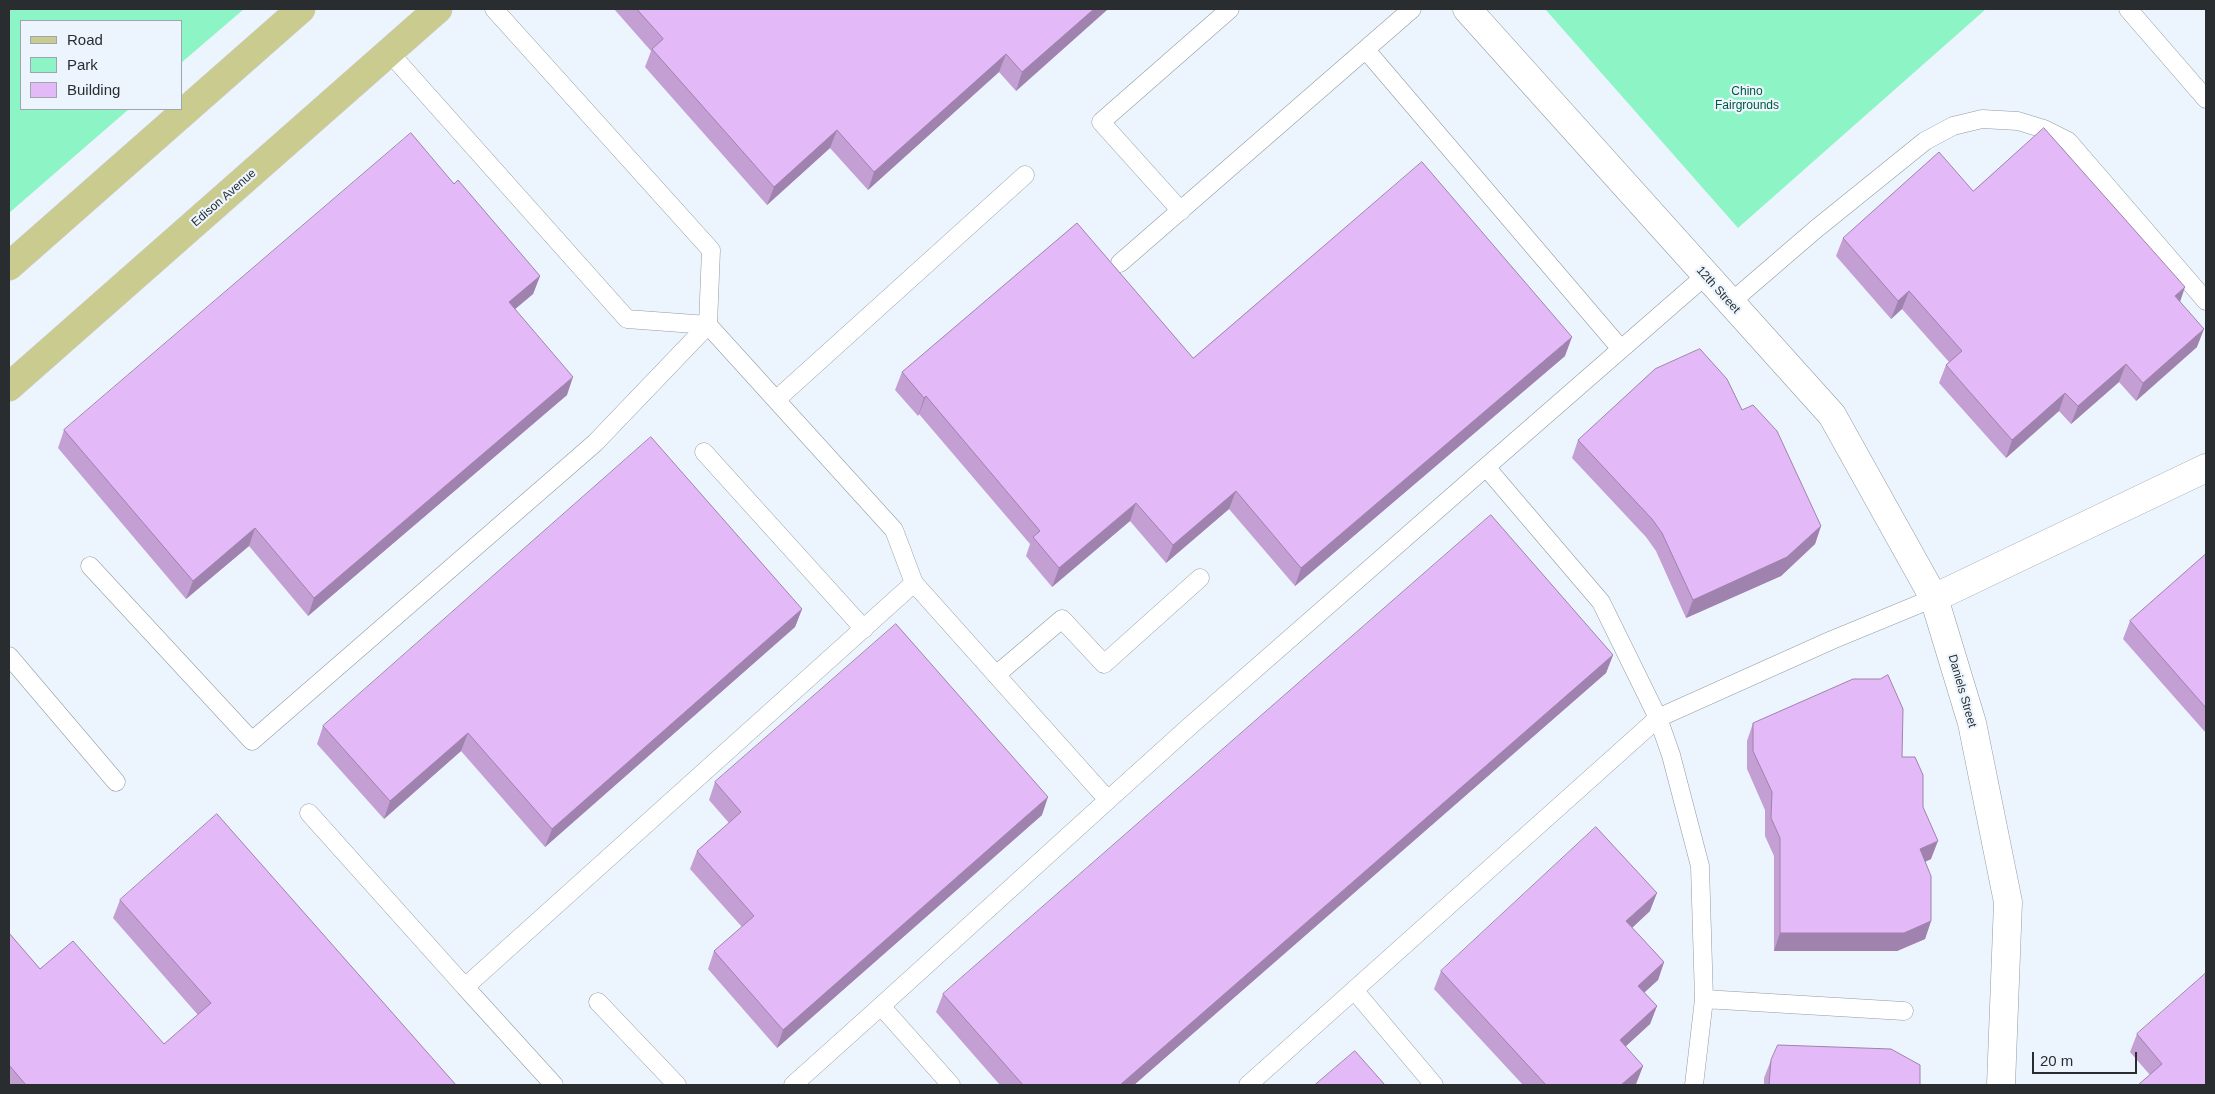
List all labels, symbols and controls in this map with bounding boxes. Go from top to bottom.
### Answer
legend [20,20,182,110]
text: Road [67,31,103,48]
text: Park [67,56,98,73]
text: Building [67,81,120,98]
park label: Chino Fairgrounds [1715,85,1779,113]
street label: Edison Avenue [189,166,259,230]
street label: 12th Street [1693,263,1743,317]
street label: Daniels Street [1945,653,1979,729]
scale bar [2035,1042,2140,1074]
text: 20 m [2040,1052,2073,1069]

